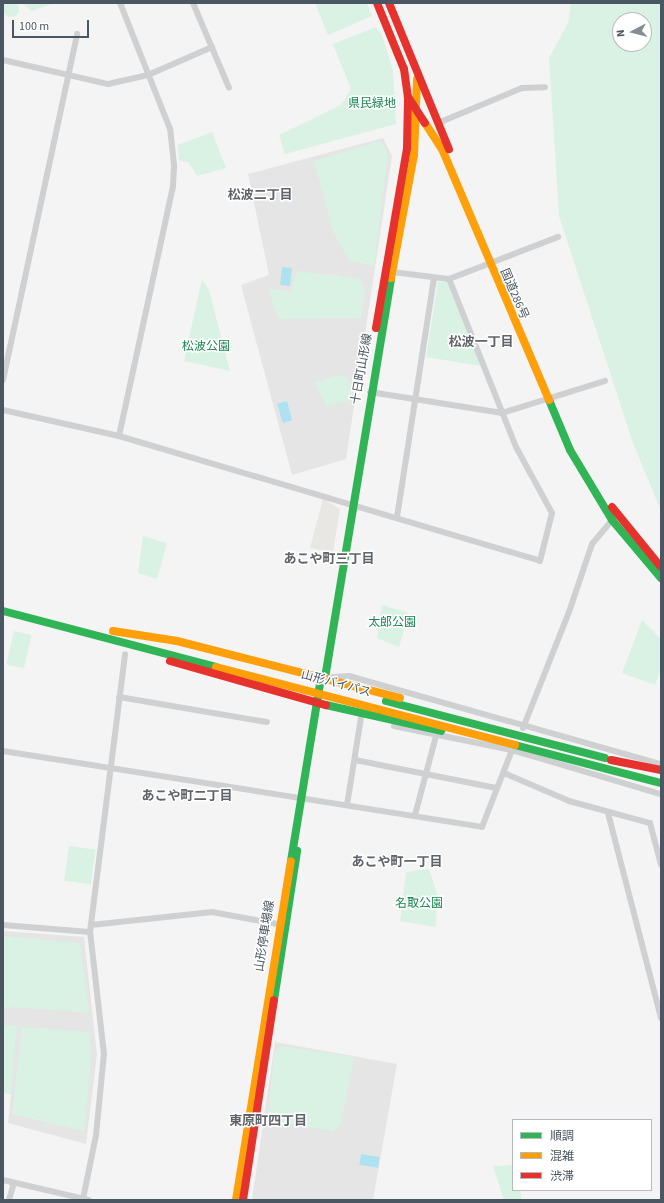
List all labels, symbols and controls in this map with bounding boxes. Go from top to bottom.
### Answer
scale bar [14,12,91,38]
north arrow [612,12,652,52]
text: 100 m [19,18,49,35]
text: N [613,29,628,38]
park label: 県民緑地 [348,97,396,111]
district label: 松波二丁目 [228,187,292,203]
street label: 国道286号 [497,266,531,322]
street label: 十日町山形線 [349,332,375,406]
district label: 松波一丁目 [449,334,513,350]
park label: 松波公園 [182,340,230,354]
district label: あこや町三丁目 [284,551,374,567]
park label: 太郎公園 [368,616,416,630]
street label: 山形バイパス [299,668,373,700]
district label: あこや町二丁目 [142,788,232,804]
district label: あこや町一丁目 [352,854,442,870]
park label: 名取公園 [395,897,443,911]
street label: 山形停車場線 [252,899,278,973]
district label: 東原町四丁目 [229,1113,307,1129]
legend [512,1119,652,1191]
text: 順調 [550,1128,574,1145]
text: 混雑 [550,1148,574,1165]
text: 渋滞 [550,1168,574,1185]

